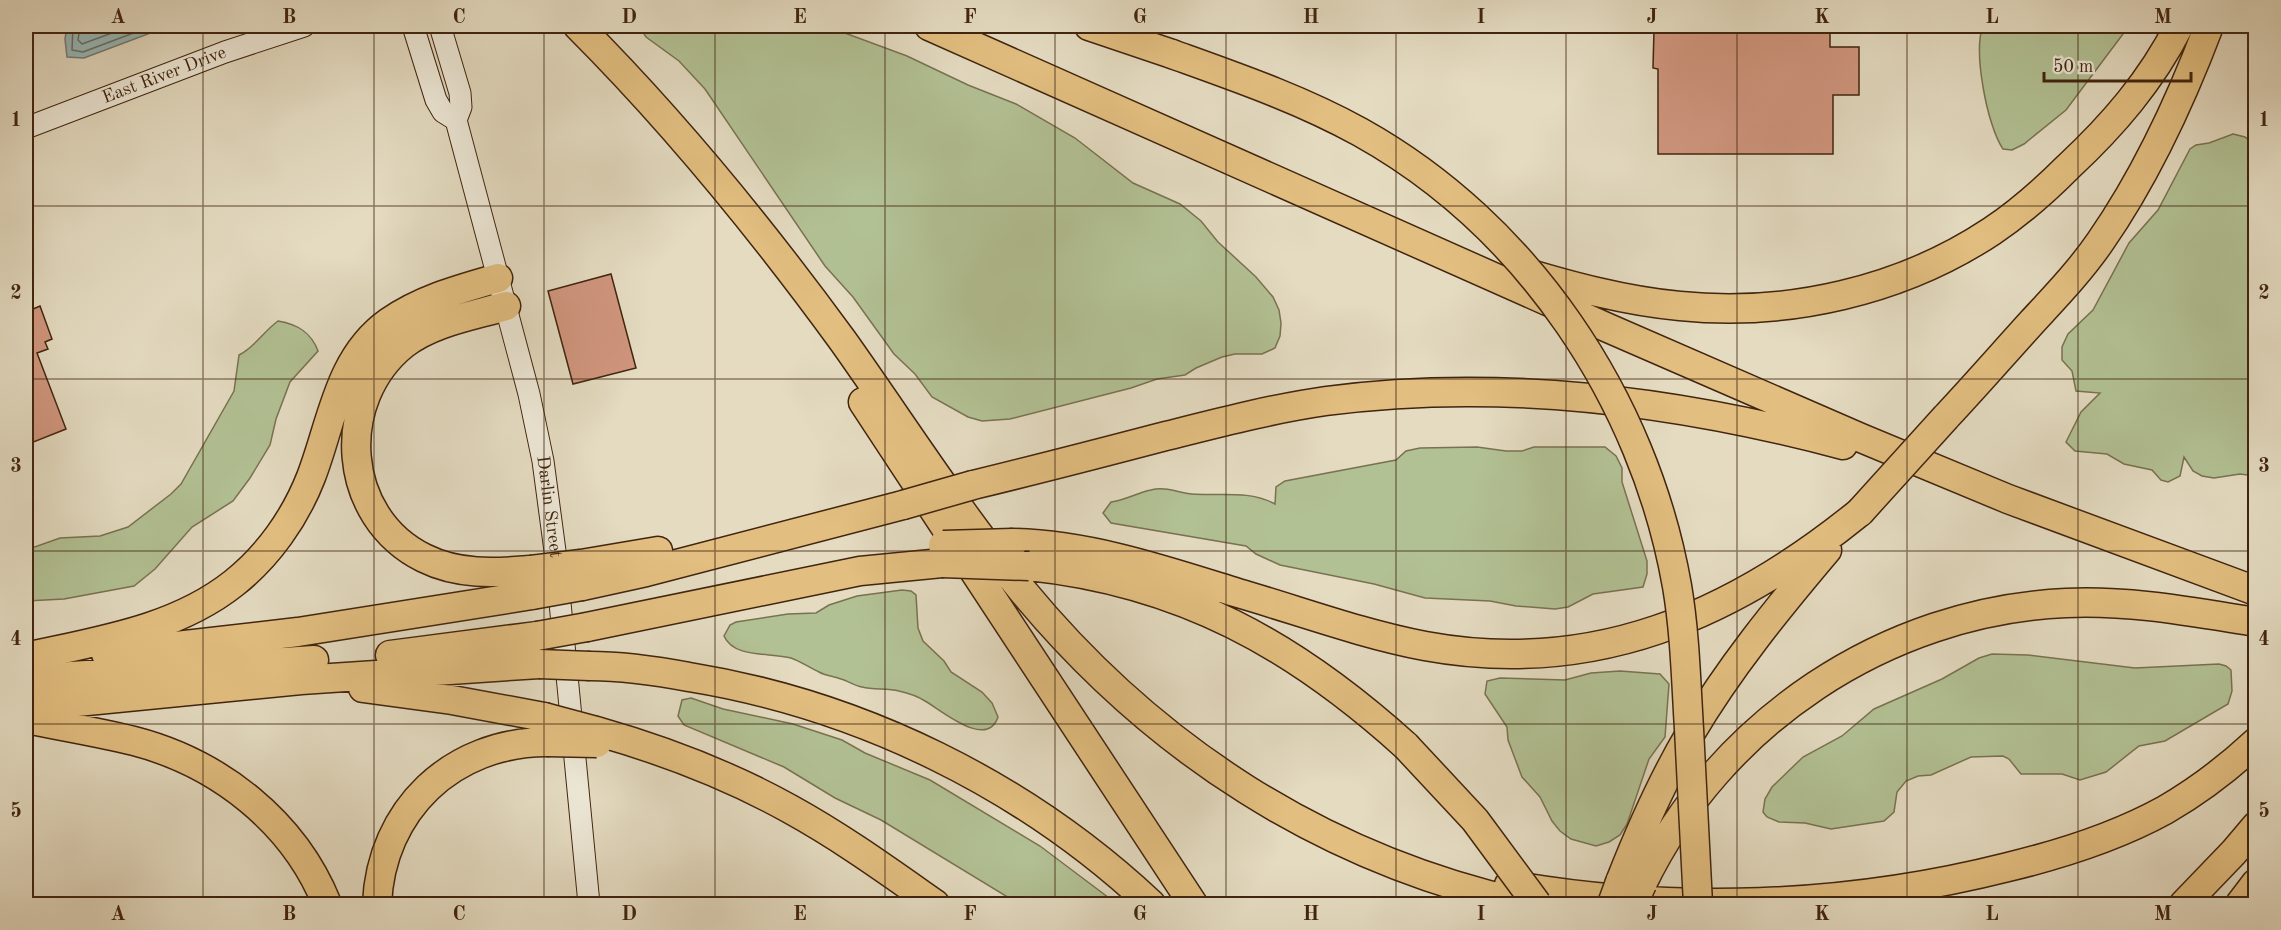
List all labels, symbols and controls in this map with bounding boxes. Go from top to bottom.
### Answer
text: A [110,8,126,28]
text: B [282,8,296,28]
text: C [452,8,466,28]
text: D [621,8,637,28]
text: E [793,8,807,28]
text: F [963,8,977,28]
text: G [1133,8,1147,28]
text: H [1303,8,1319,28]
text: I [1477,8,1485,28]
text: J [1647,8,1658,28]
text: K [1814,8,1830,28]
text: L [1985,8,1999,28]
text: M [2154,8,2172,28]
street label: East River Drive [100,43,229,107]
scale bar [2044,45,2191,83]
text: 50 m [2053,58,2093,76]
text: 1 [10,111,22,131]
text: 1 [2258,111,2270,131]
text: 2 [10,284,22,304]
text: 2 [2258,284,2270,304]
street label: Darlin Street [533,455,565,558]
text: 3 [10,457,22,477]
text: 3 [2258,457,2270,477]
text: 4 [10,630,22,650]
text: 4 [2258,630,2270,650]
text: 5 [10,801,22,822]
text: 5 [2258,801,2270,822]
text: A [110,905,126,925]
text: B [282,905,296,925]
text: C [452,905,466,925]
text: D [621,905,637,925]
text: E [793,905,807,925]
text: F [963,905,977,925]
text: G [1133,905,1147,925]
text: H [1303,905,1319,925]
text: I [1477,905,1485,925]
text: J [1647,905,1658,925]
text: K [1814,905,1830,925]
text: L [1985,905,1999,925]
text: M [2154,905,2172,925]

